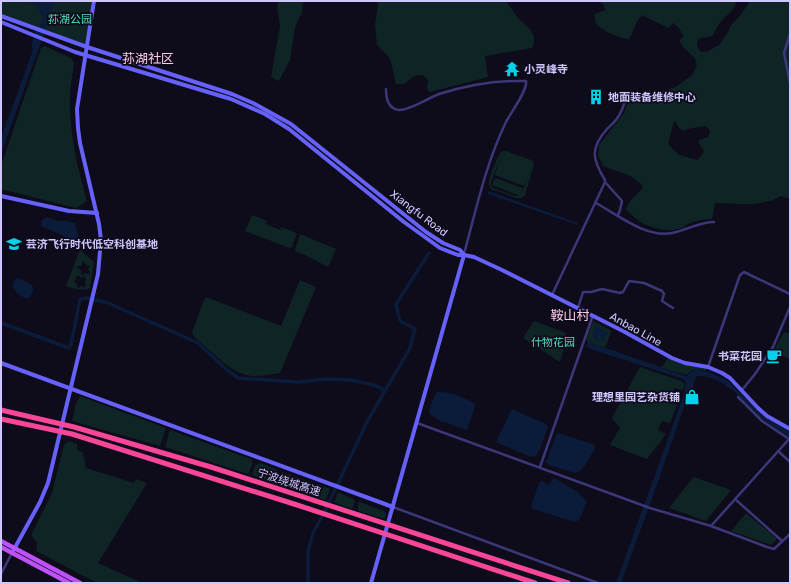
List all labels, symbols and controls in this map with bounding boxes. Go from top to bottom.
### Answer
park label: 荪湖公园 [48,13,92,26]
district label: 荪湖社区 [122,51,174,66]
temple icon: 小灵峰寺 [503,60,521,78]
place label: 小灵峰寺 [524,63,568,76]
building icon: 地面装备维修中心 [587,88,605,106]
place label: 地面装备维修中心 [608,91,696,104]
street label: Xiangfu Road [387,188,450,239]
school or university icon: 芸济飞行时代低空科创基地 [5,235,23,253]
place label: 芸济飞行时代低空科创基地 [26,238,158,251]
district label: 鞍山村 [550,308,590,323]
street label: Anbao Line [608,310,664,349]
park label: 什物花园 [531,336,575,349]
cafe icon: 书菜花园 [765,347,783,365]
place label: 书菜花园 [718,350,762,363]
shop icon: 理想里园艺杂货铺 [683,388,701,406]
place label: 理想里园艺杂货铺 [592,391,680,404]
street label: 宁波绕城高速 [255,466,322,499]

